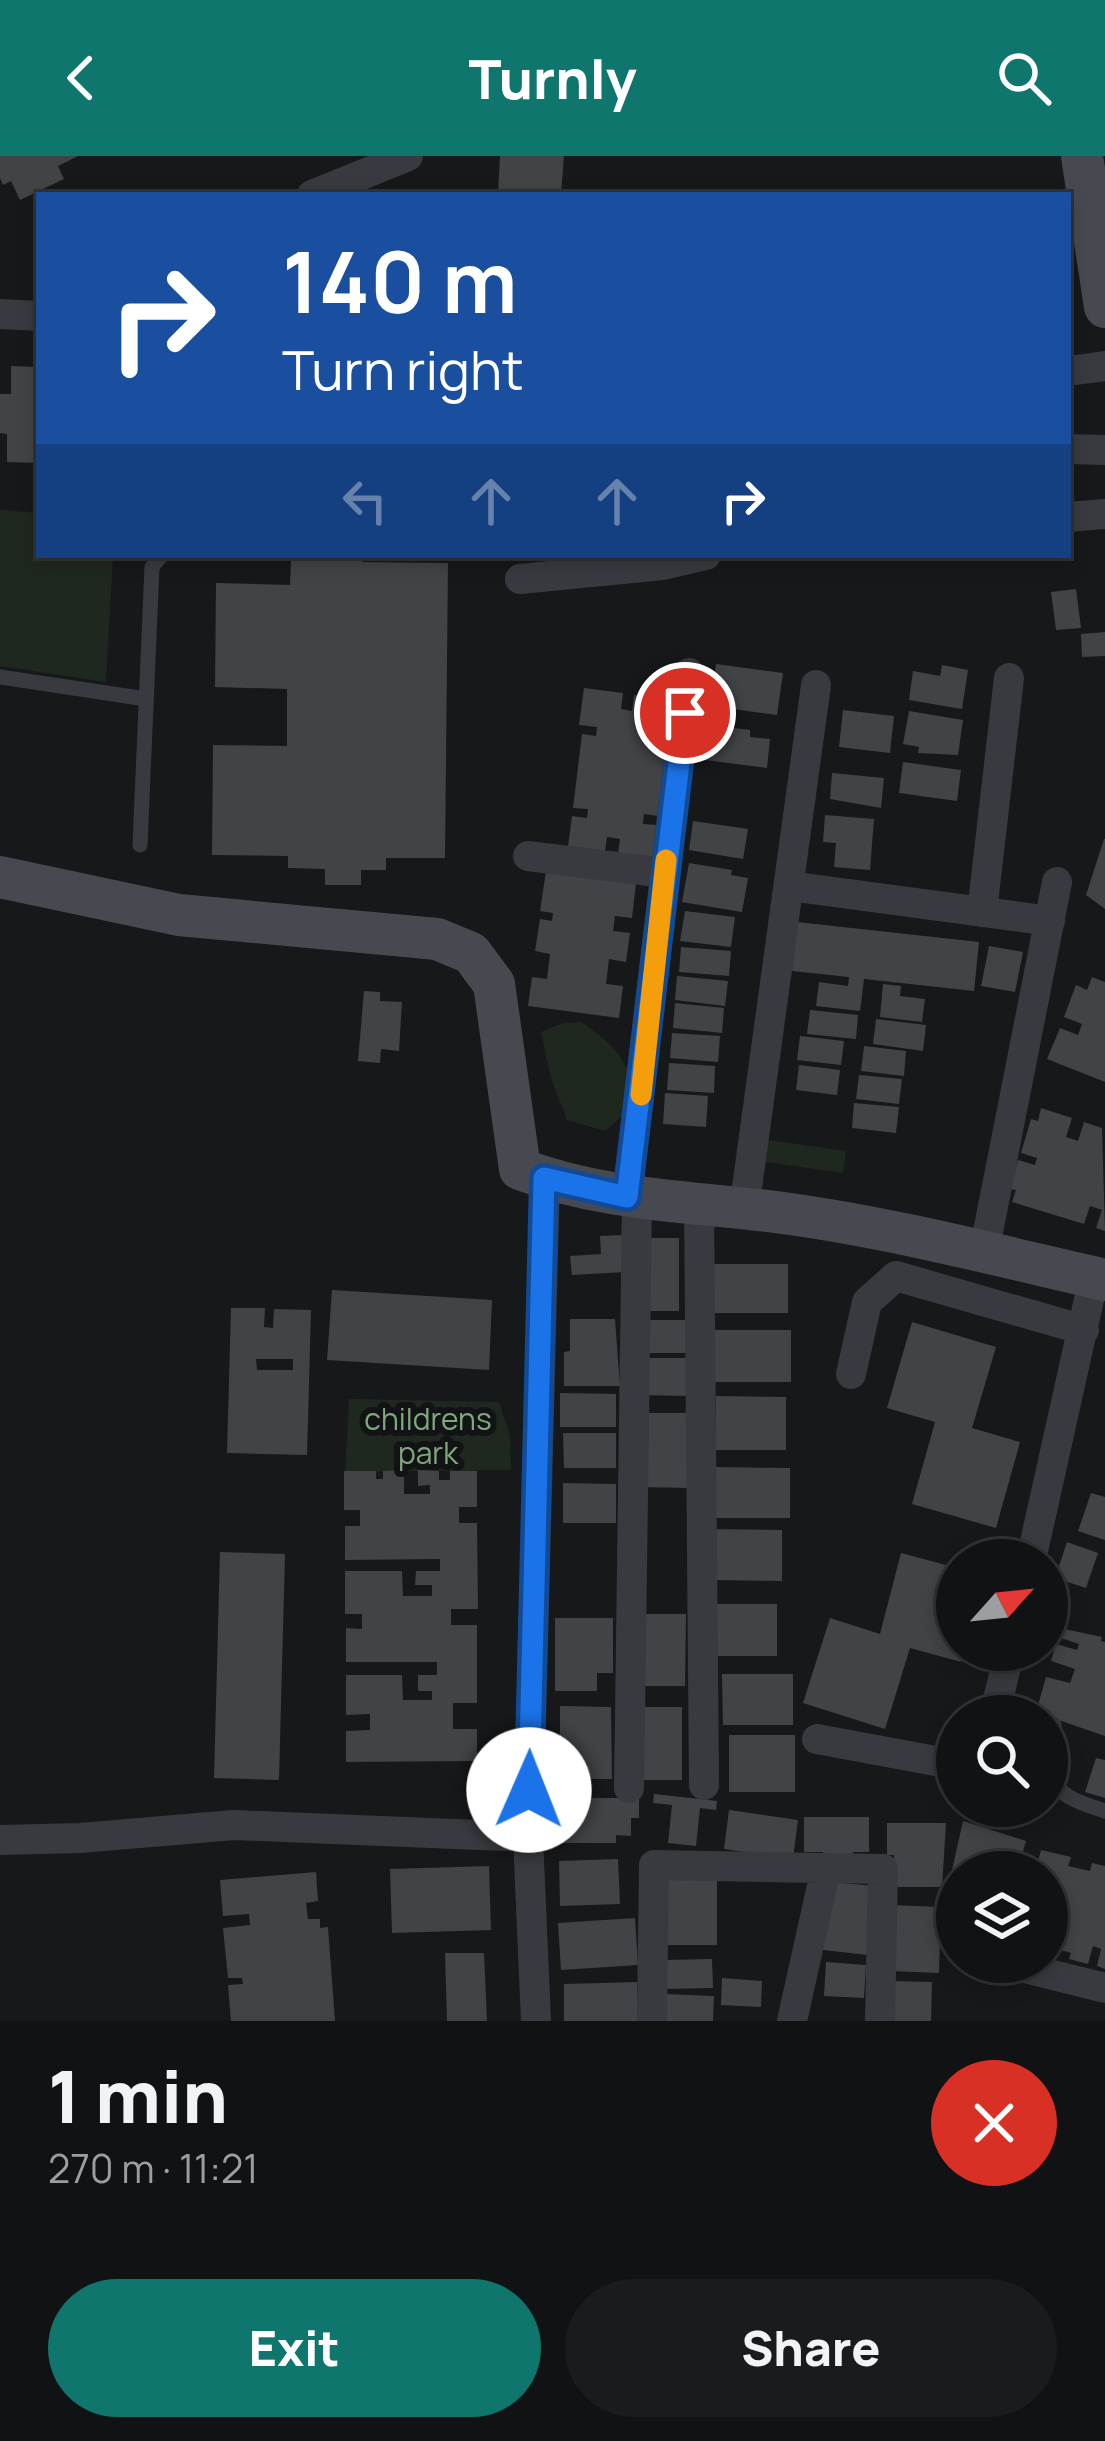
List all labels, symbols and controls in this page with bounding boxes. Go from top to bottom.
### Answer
text: Turnly [469,41,636,115]
icon: back [48,45,114,111]
icon: search [991,45,1057,111]
text: 140 m [282,223,518,338]
icon: right [84,240,240,396]
text: Turn right [282,332,524,406]
icon: left [332,468,398,534]
icon: ahead [458,468,524,534]
icon: ahead [584,468,650,534]
icon: right [710,468,776,534]
pin [634,662,736,764]
icon: arrive [652,680,718,746]
park label: childrens park [364,1398,492,1473]
north arrow [936,1539,1068,1671]
map controls [936,1539,1068,1983]
button: search [936,1695,1068,1827]
position arrow [466,1727,592,1853]
button: layers [936,1851,1068,1983]
text: 1 min [48,2046,228,2145]
button: close [931,2060,1057,2186]
text: 270 m · 11:21 [48,2141,258,2195]
button: Exit [48,2279,541,2417]
button: Share [565,2279,1057,2417]

